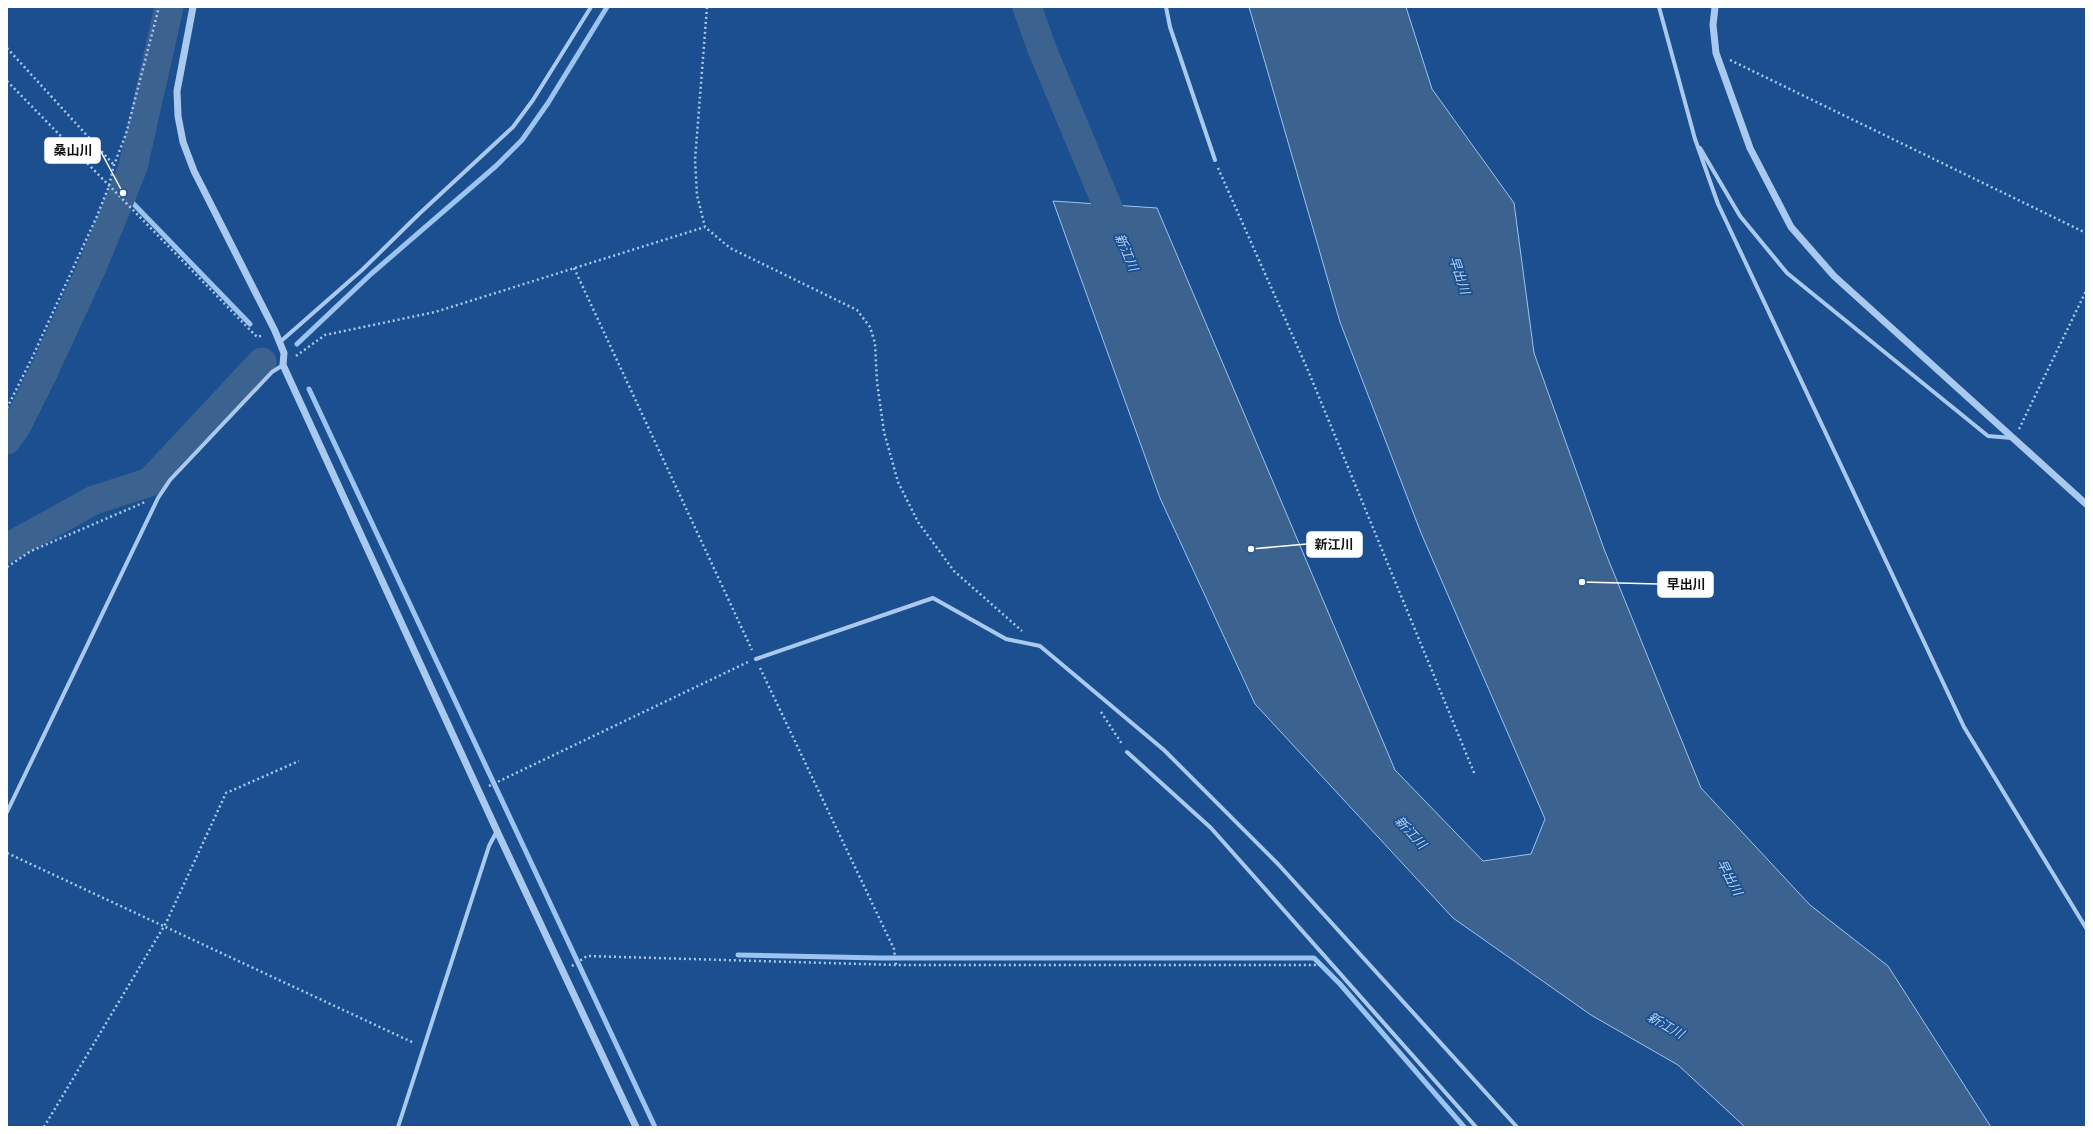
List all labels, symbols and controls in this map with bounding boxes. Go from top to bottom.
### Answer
callout: 桑山川 [45,138,100,163]
text: 桑山川 [53,143,93,158]
water label: 新江川 [1112,231,1142,275]
water label: 早出川 [1446,254,1473,298]
callout: 新江川 [1307,532,1362,557]
text: 新江川 [1314,537,1354,552]
callout: 早出川 [1658,572,1713,597]
text: 早出川 [1666,577,1706,592]
water label: 新江川 [1392,813,1431,853]
water label: 早出川 [1714,856,1746,900]
water label: 新江川 [1645,1009,1688,1043]

